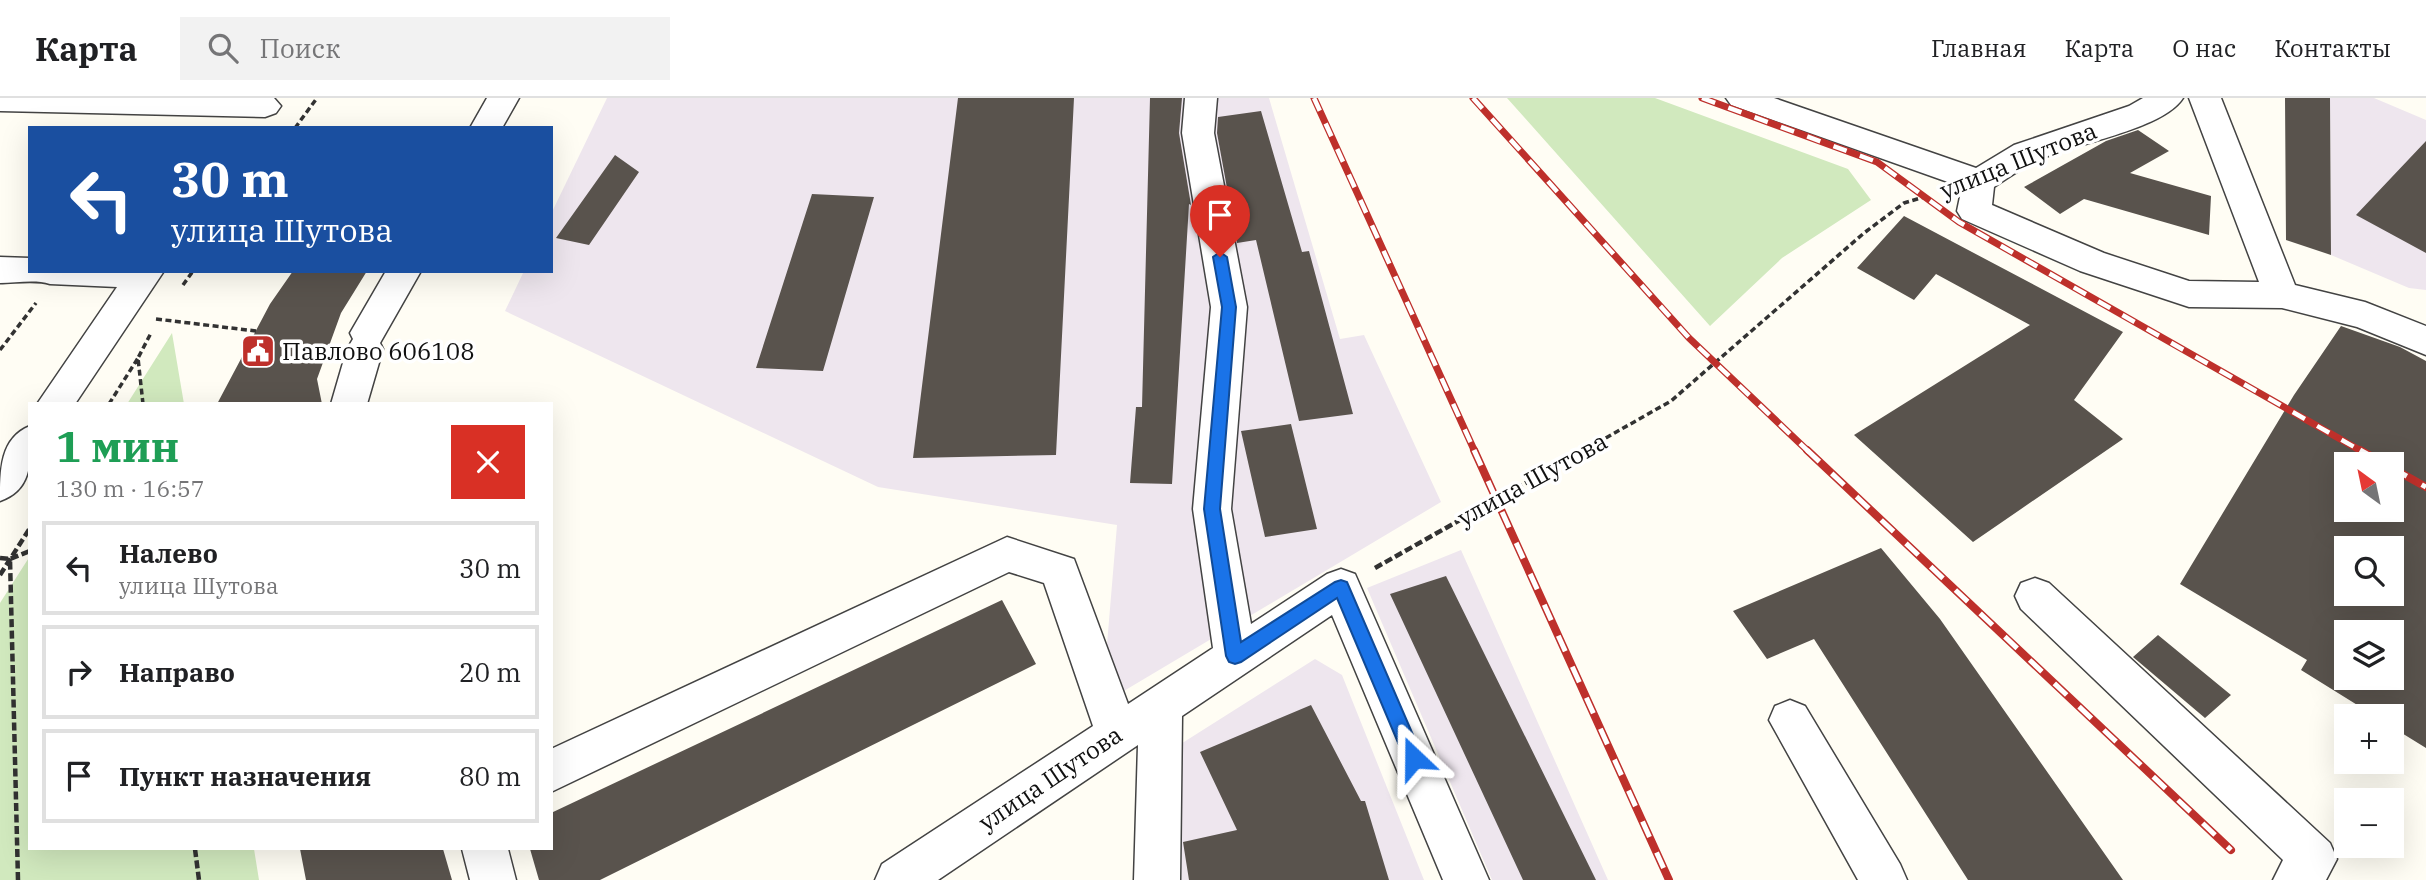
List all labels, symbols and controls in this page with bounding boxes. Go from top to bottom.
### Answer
search box [180,17,670,80]
text: Карта [35,27,138,70]
icon: search [204,29,242,67]
text: Поиск [260,31,340,65]
text: Главная [1931,32,2027,64]
text: Карта [2065,32,2134,64]
text: О нас [2172,32,2236,64]
text: Контакты [2274,32,2391,64]
street label: улица Шутова [1935,114,2101,206]
text: 30 m [171,147,289,210]
icon: left [56,154,147,245]
pin [1190,185,1250,257]
icon: arrive [1201,196,1239,234]
text: улица Шутова [171,209,393,251]
public building icon: Павлово 606108 [239,332,277,370]
place label: Павлово 606108 [282,335,475,367]
text: 1 мин [56,419,179,474]
button: close [451,425,525,499]
street label: улица Шутова [1451,425,1613,533]
north arrow [2334,452,2404,522]
map controls [2334,452,2404,858]
text: 130 m · 16:57 [56,473,205,503]
text: Налево [119,536,218,570]
button: search [2334,536,2404,606]
icon: left [60,549,98,587]
text: 30 m [459,551,521,585]
text: улица Шутова [119,570,279,600]
button: layers [2334,620,2404,690]
icon: right [60,653,98,691]
text: Направо [119,655,235,689]
text: 20 m [459,655,521,689]
button: + [2334,704,2404,774]
street label: улица Шутова [972,718,1128,838]
position arrow [1377,721,1451,795]
icon: arrive [60,757,98,795]
text: Пункт назначения [119,759,371,793]
text: 80 m [459,759,521,793]
button: − [2334,788,2404,858]

